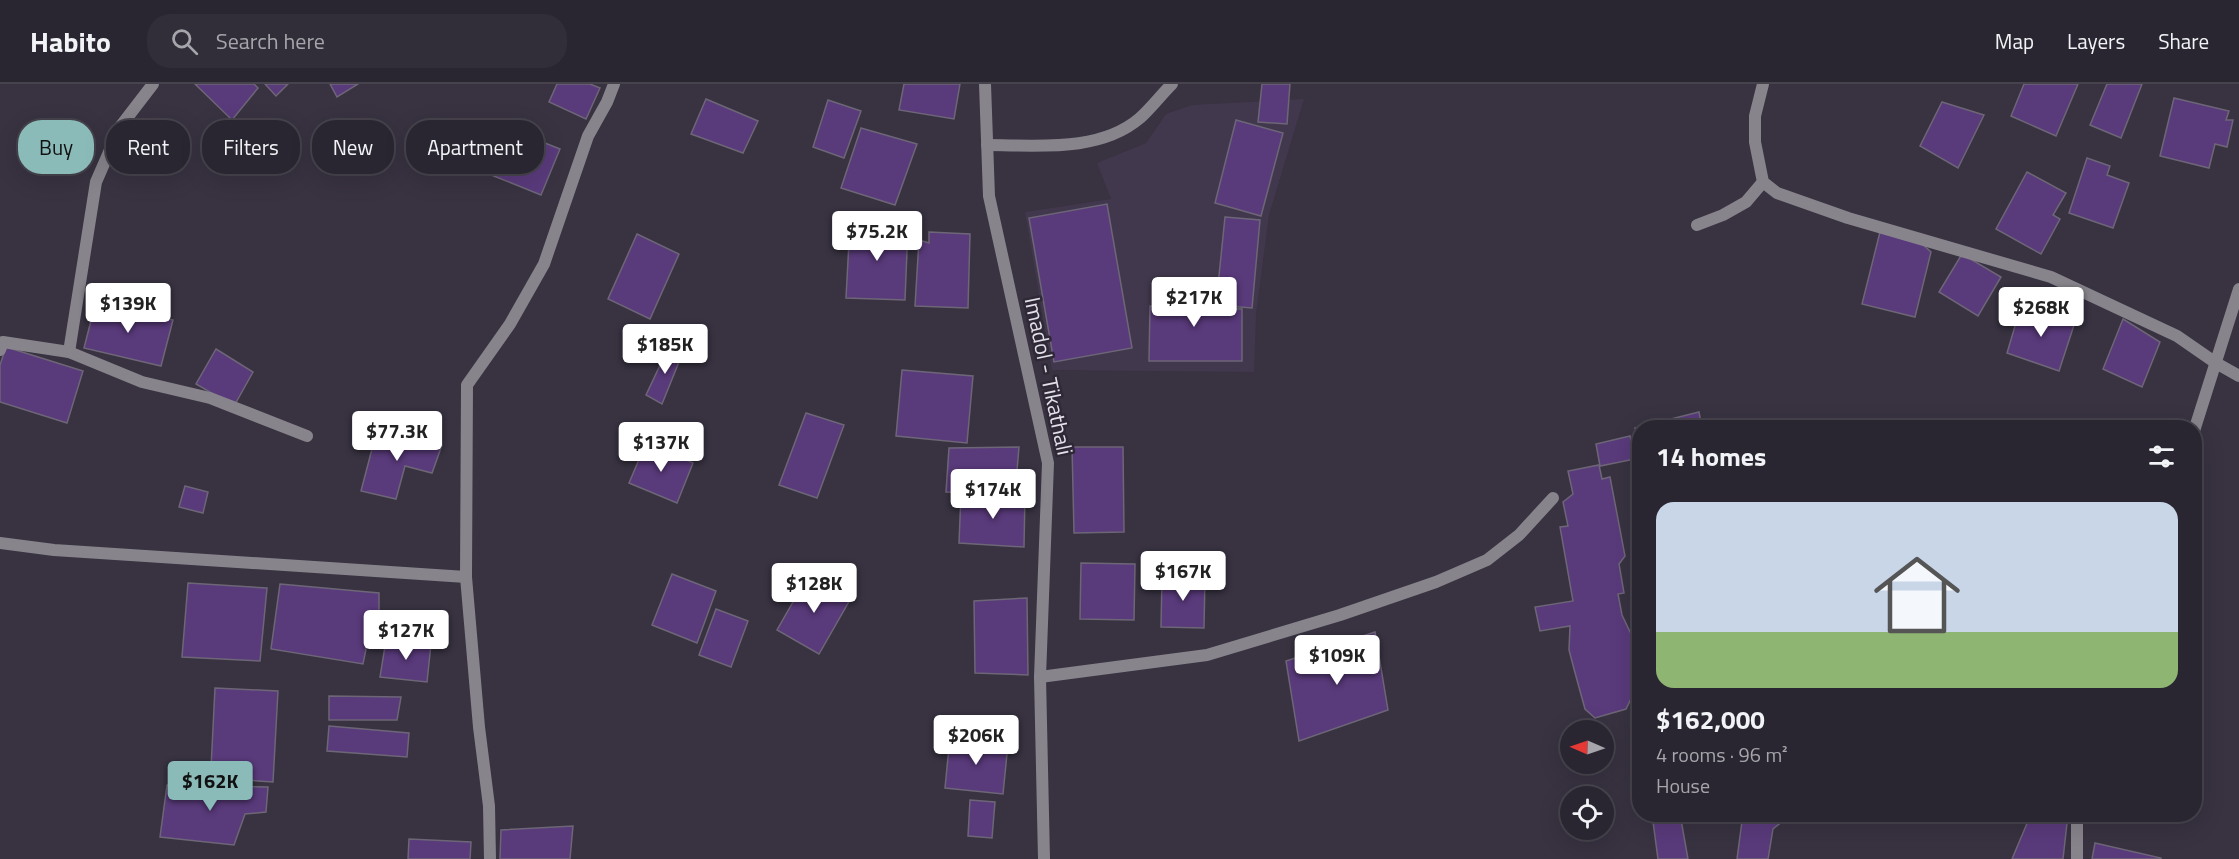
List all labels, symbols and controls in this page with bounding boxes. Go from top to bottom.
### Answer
search box [147,14,567,68]
text: Habito [30,20,111,63]
text: Search here [216,24,325,58]
icon: search [168,25,201,58]
text: Map [1995,25,2034,57]
text: Layers [2067,25,2125,57]
text: Share [2158,25,2209,57]
chip: Buy [18,120,94,174]
chip: Rent [106,120,190,174]
chip: Filters [202,120,300,174]
chip: New [312,120,394,174]
chip: Apartment [406,120,544,174]
pin: $75.2K [828,211,926,262]
text: $75.2K [846,215,908,246]
pin: $217K [1152,277,1236,328]
text: $217K [1166,281,1222,312]
pin: $139K [86,283,170,334]
text: $139K [100,287,156,318]
pin: $268K [1999,287,2083,338]
text: $268K [2013,291,2069,322]
street label: Imadol - Tikathali [1016,294,1082,458]
pin: $185K [623,324,707,375]
text: $185K [637,328,693,359]
pin: $77.3K [348,411,446,462]
text: $77.3K [366,415,428,446]
pin: $137K [619,422,703,473]
text: $137K [633,426,689,457]
text: 14 homes [1656,437,1766,476]
icon: filters [2145,440,2178,473]
pin: $174K [951,469,1035,520]
text: $174K [965,473,1021,504]
icon: home [1863,541,1971,649]
pin: $167K [1141,551,1225,602]
text: $167K [1155,555,1211,586]
pin: $128K [772,563,856,614]
text: $128K [786,567,842,598]
pin: $127K [364,610,448,661]
text: $127K [378,614,434,645]
pin: $109K [1295,635,1379,686]
text: $109K [1309,639,1365,670]
text: $162,000 [1656,700,1765,739]
pin: $206K [934,715,1018,766]
text: $206K [948,719,1004,750]
north arrow [1560,720,1614,774]
map controls [1560,720,1614,840]
text: 4 rooms · 96 m² [1656,739,1788,770]
pin: $162K [168,761,252,812]
text: $162K [182,765,238,796]
text: House [1656,770,1710,801]
button: locate [1560,786,1614,840]

